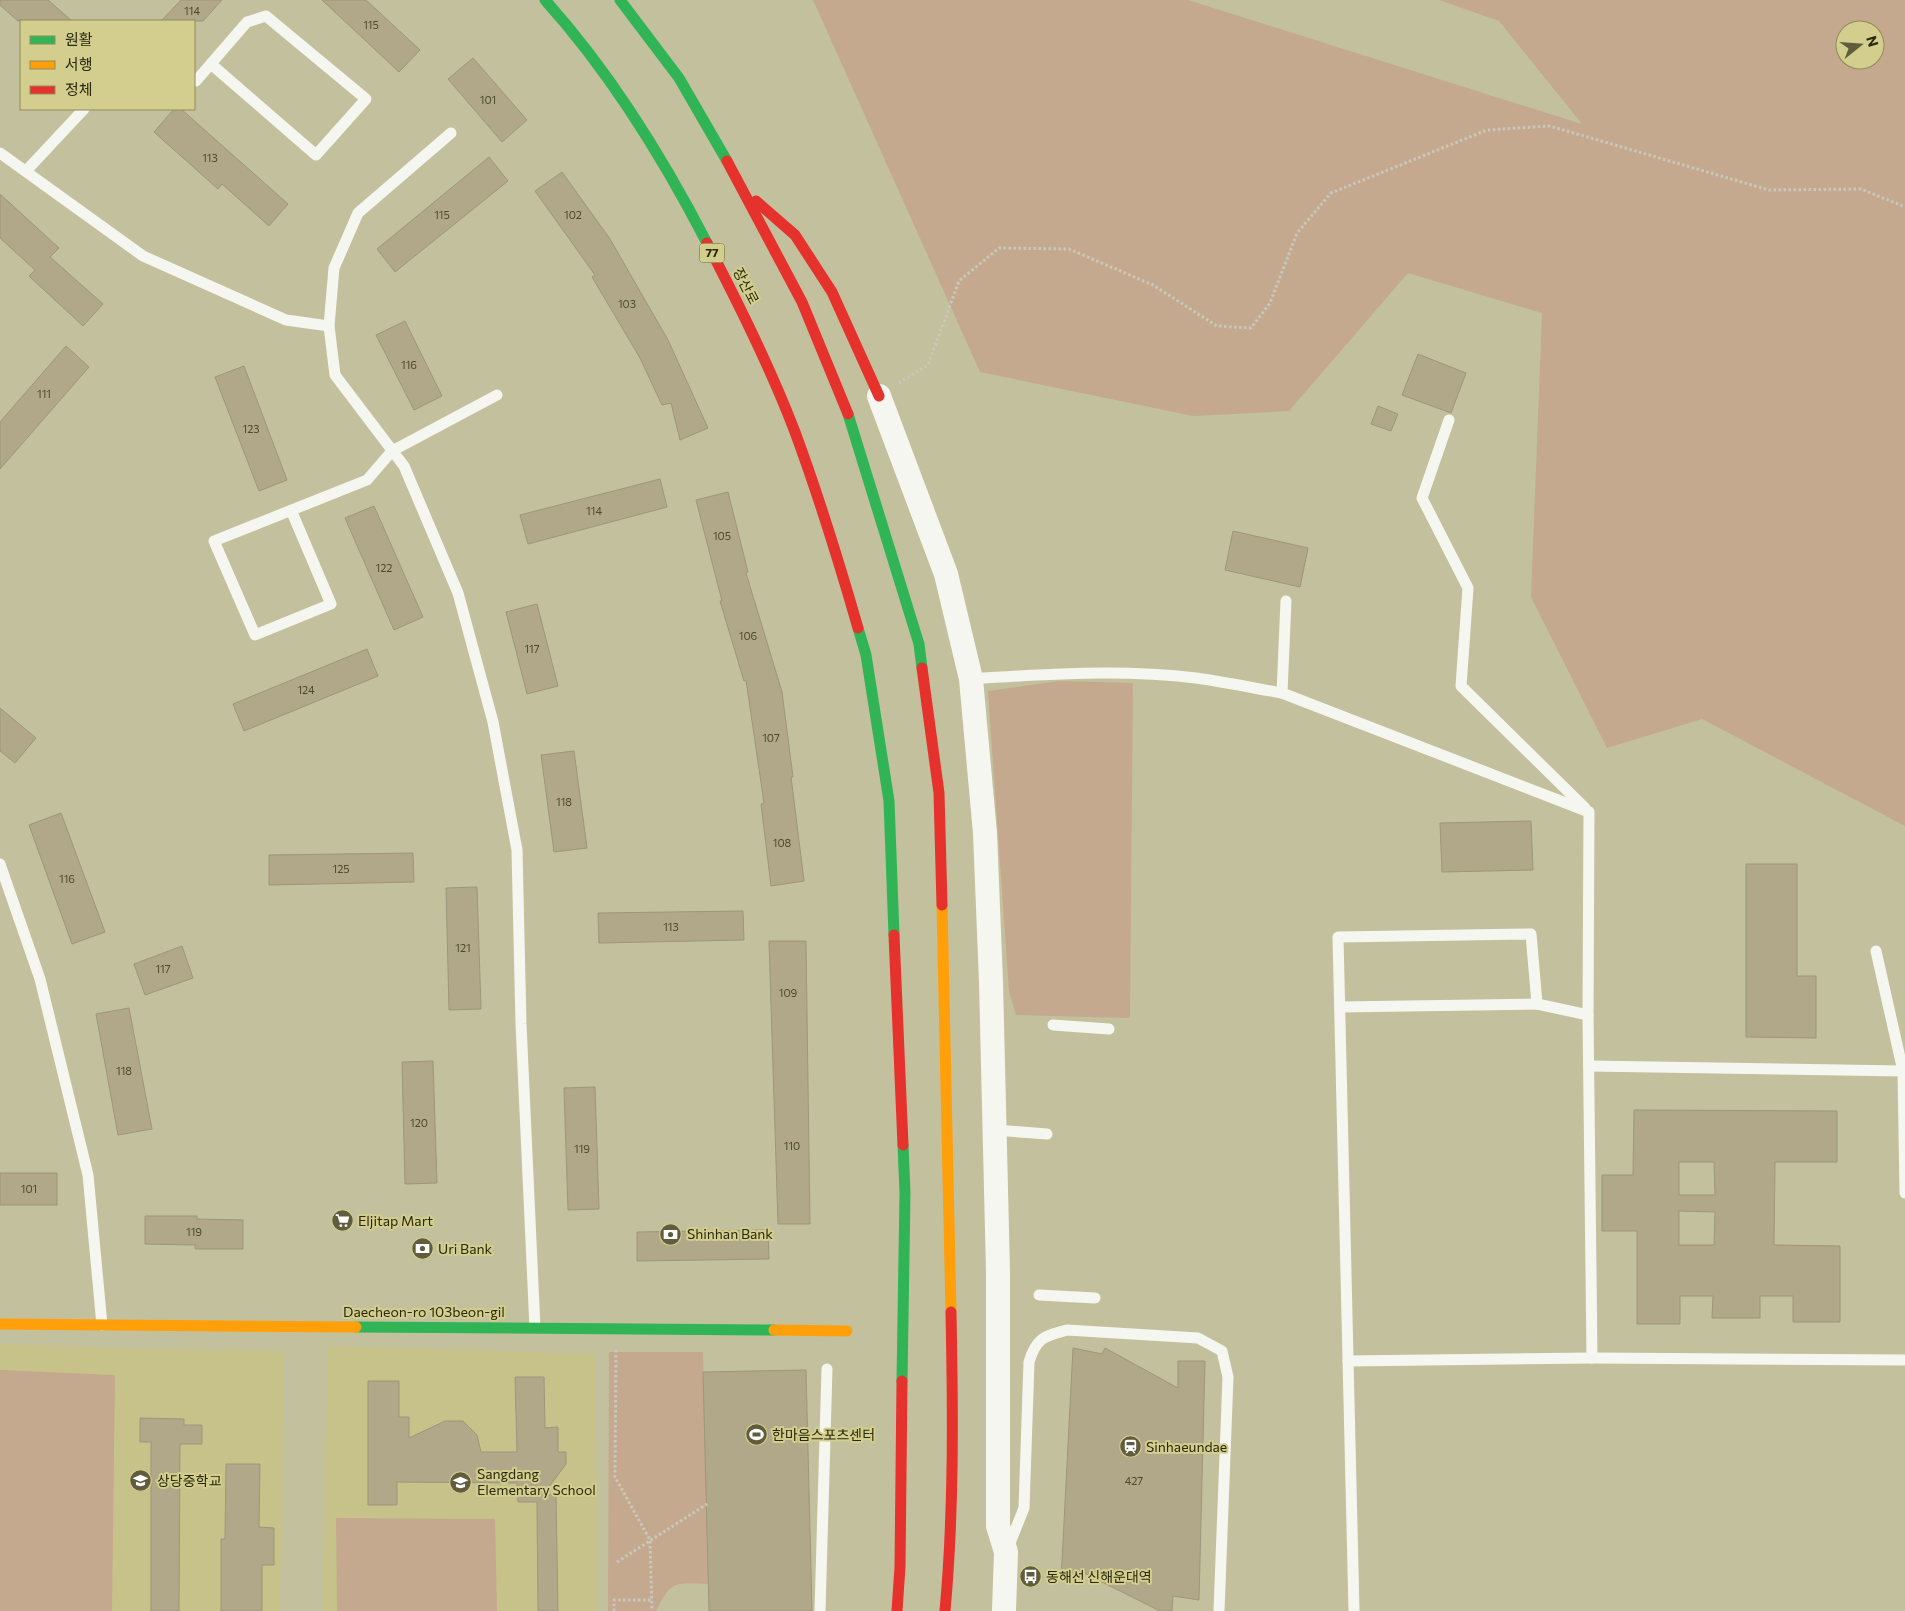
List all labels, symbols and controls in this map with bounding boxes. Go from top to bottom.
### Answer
house number: 114 [184,4,200,17]
house number: 115 [363,18,379,31]
legend [20,20,195,110]
north arrow [1835,20,1885,70]
text: 원활 [65,30,93,48]
text: N [1863,34,1883,49]
text: 서행 [65,55,93,73]
text: 정체 [65,80,93,98]
house number: 101 [480,93,496,106]
house number: 113 [202,151,218,164]
house number: 115 [434,208,450,221]
house number: 102 [564,208,582,221]
road number: 77 [700,244,724,262]
street label: 장산로 [730,265,763,307]
house number: 103 [618,297,636,310]
house number: 116 [401,358,417,371]
house number: 111 [37,387,51,400]
house number: 123 [242,422,260,435]
house number: 114 [586,504,602,517]
house number: 105 [713,529,731,542]
house number: 122 [376,561,392,574]
house number: 106 [739,629,758,642]
house number: 117 [524,642,540,655]
house number: 124 [297,683,315,696]
house number: 107 [762,731,780,744]
house number: 118 [556,795,572,808]
house number: 108 [773,836,792,849]
house number: 125 [332,862,350,875]
house number: 116 [59,872,75,885]
house number: 113 [663,920,679,933]
house number: 121 [455,941,471,954]
house number: 117 [155,962,171,975]
house number: 109 [779,986,798,999]
house number: 118 [116,1064,132,1077]
house number: 120 [410,1116,428,1129]
house number: 110 [784,1139,800,1152]
house number: 119 [574,1142,590,1155]
house number: 101 [21,1182,37,1195]
supermarket icon: Eljitap Mart [330,1209,354,1233]
place label: Eljitap Mart [358,1212,433,1229]
bank icon: Shinhan Bank [659,1222,683,1246]
house number: 119 [186,1225,202,1238]
place label: Shinhan Bank [687,1225,773,1242]
bank icon: Uri Bank [410,1237,434,1261]
place label: Uri Bank [438,1240,492,1257]
street label: Daecheon-ro 103beon-gil [343,1303,505,1320]
sports icon: 한마음스포츠센터 [744,1423,768,1447]
place label: 한마음스포츠센터 [772,1426,875,1443]
station icon: Sinhaeundae [1118,1435,1142,1459]
place label: Sinhaeundae [1146,1438,1227,1455]
place label: Sangdang Elementary School [477,1465,596,1498]
school or university icon: 상당중학교 [129,1469,153,1493]
school or university icon: Sangdang Elementary School [449,1470,473,1494]
place label: 상당중학교 [157,1472,222,1489]
house number: 427 [1125,1474,1143,1487]
bus stop icon: 동해선 신해운대역 [1018,1565,1042,1589]
place label: 동해선 신해운대역 [1046,1568,1152,1585]

